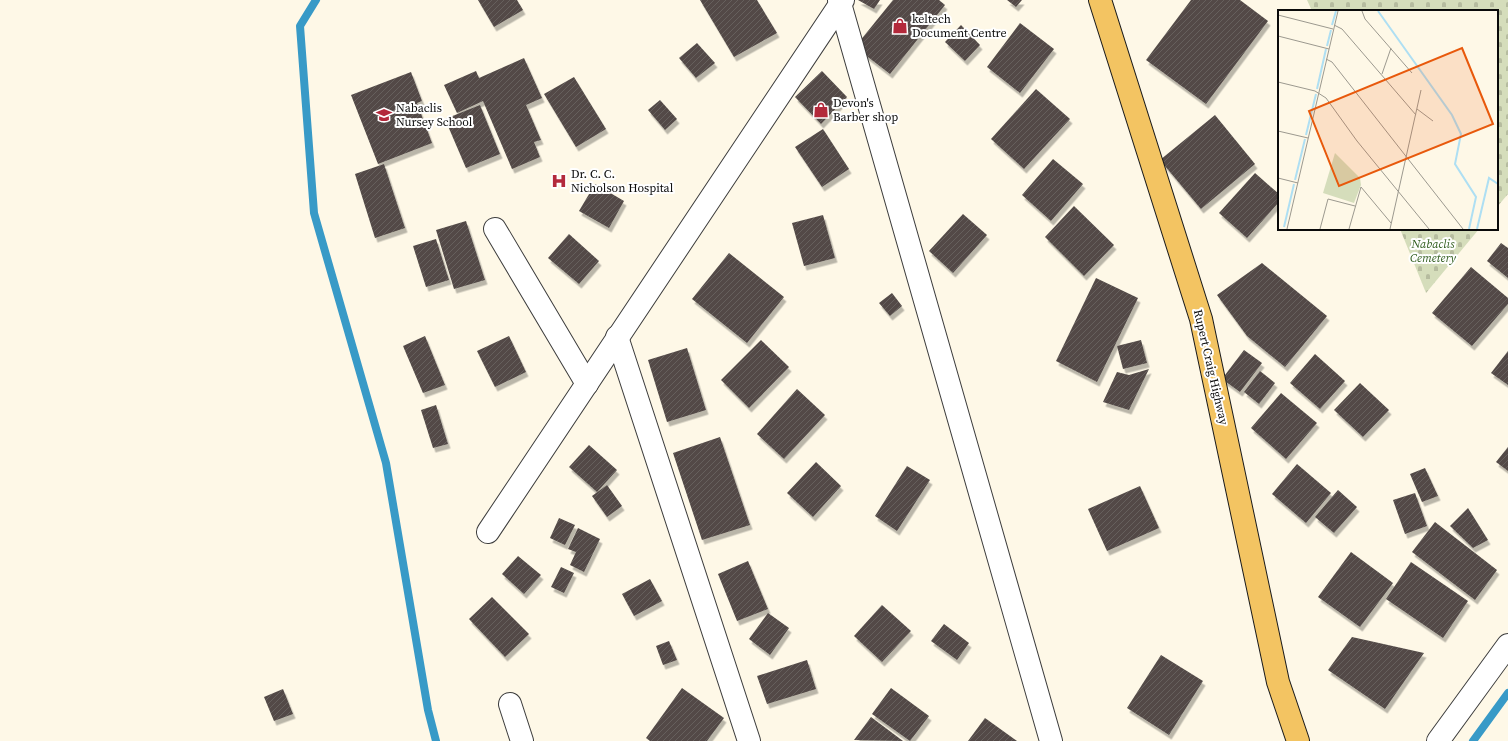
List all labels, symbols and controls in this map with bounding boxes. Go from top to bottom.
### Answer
inset map [1278,10,1498,230]
place label: keltech Document Centre [912,11,1007,41]
shop icon: keltech Document Centre [891,17,909,35]
place label: Devon's Barber shop [833,95,898,125]
place label: Nabaclis Nursey School [396,100,473,130]
shop icon: Devon's Barber shop [812,101,830,119]
school or university icon: Nabaclis Nursey School [375,106,393,124]
place label: Dr. C. C. Nicholson Hospital [571,166,674,196]
hospital icon: Dr. C. C. Nicholson Hospital [550,172,568,190]
park label: Nabaclis Cemetery [1410,236,1456,266]
street label: Rupert Craig Highway [1190,308,1232,427]

